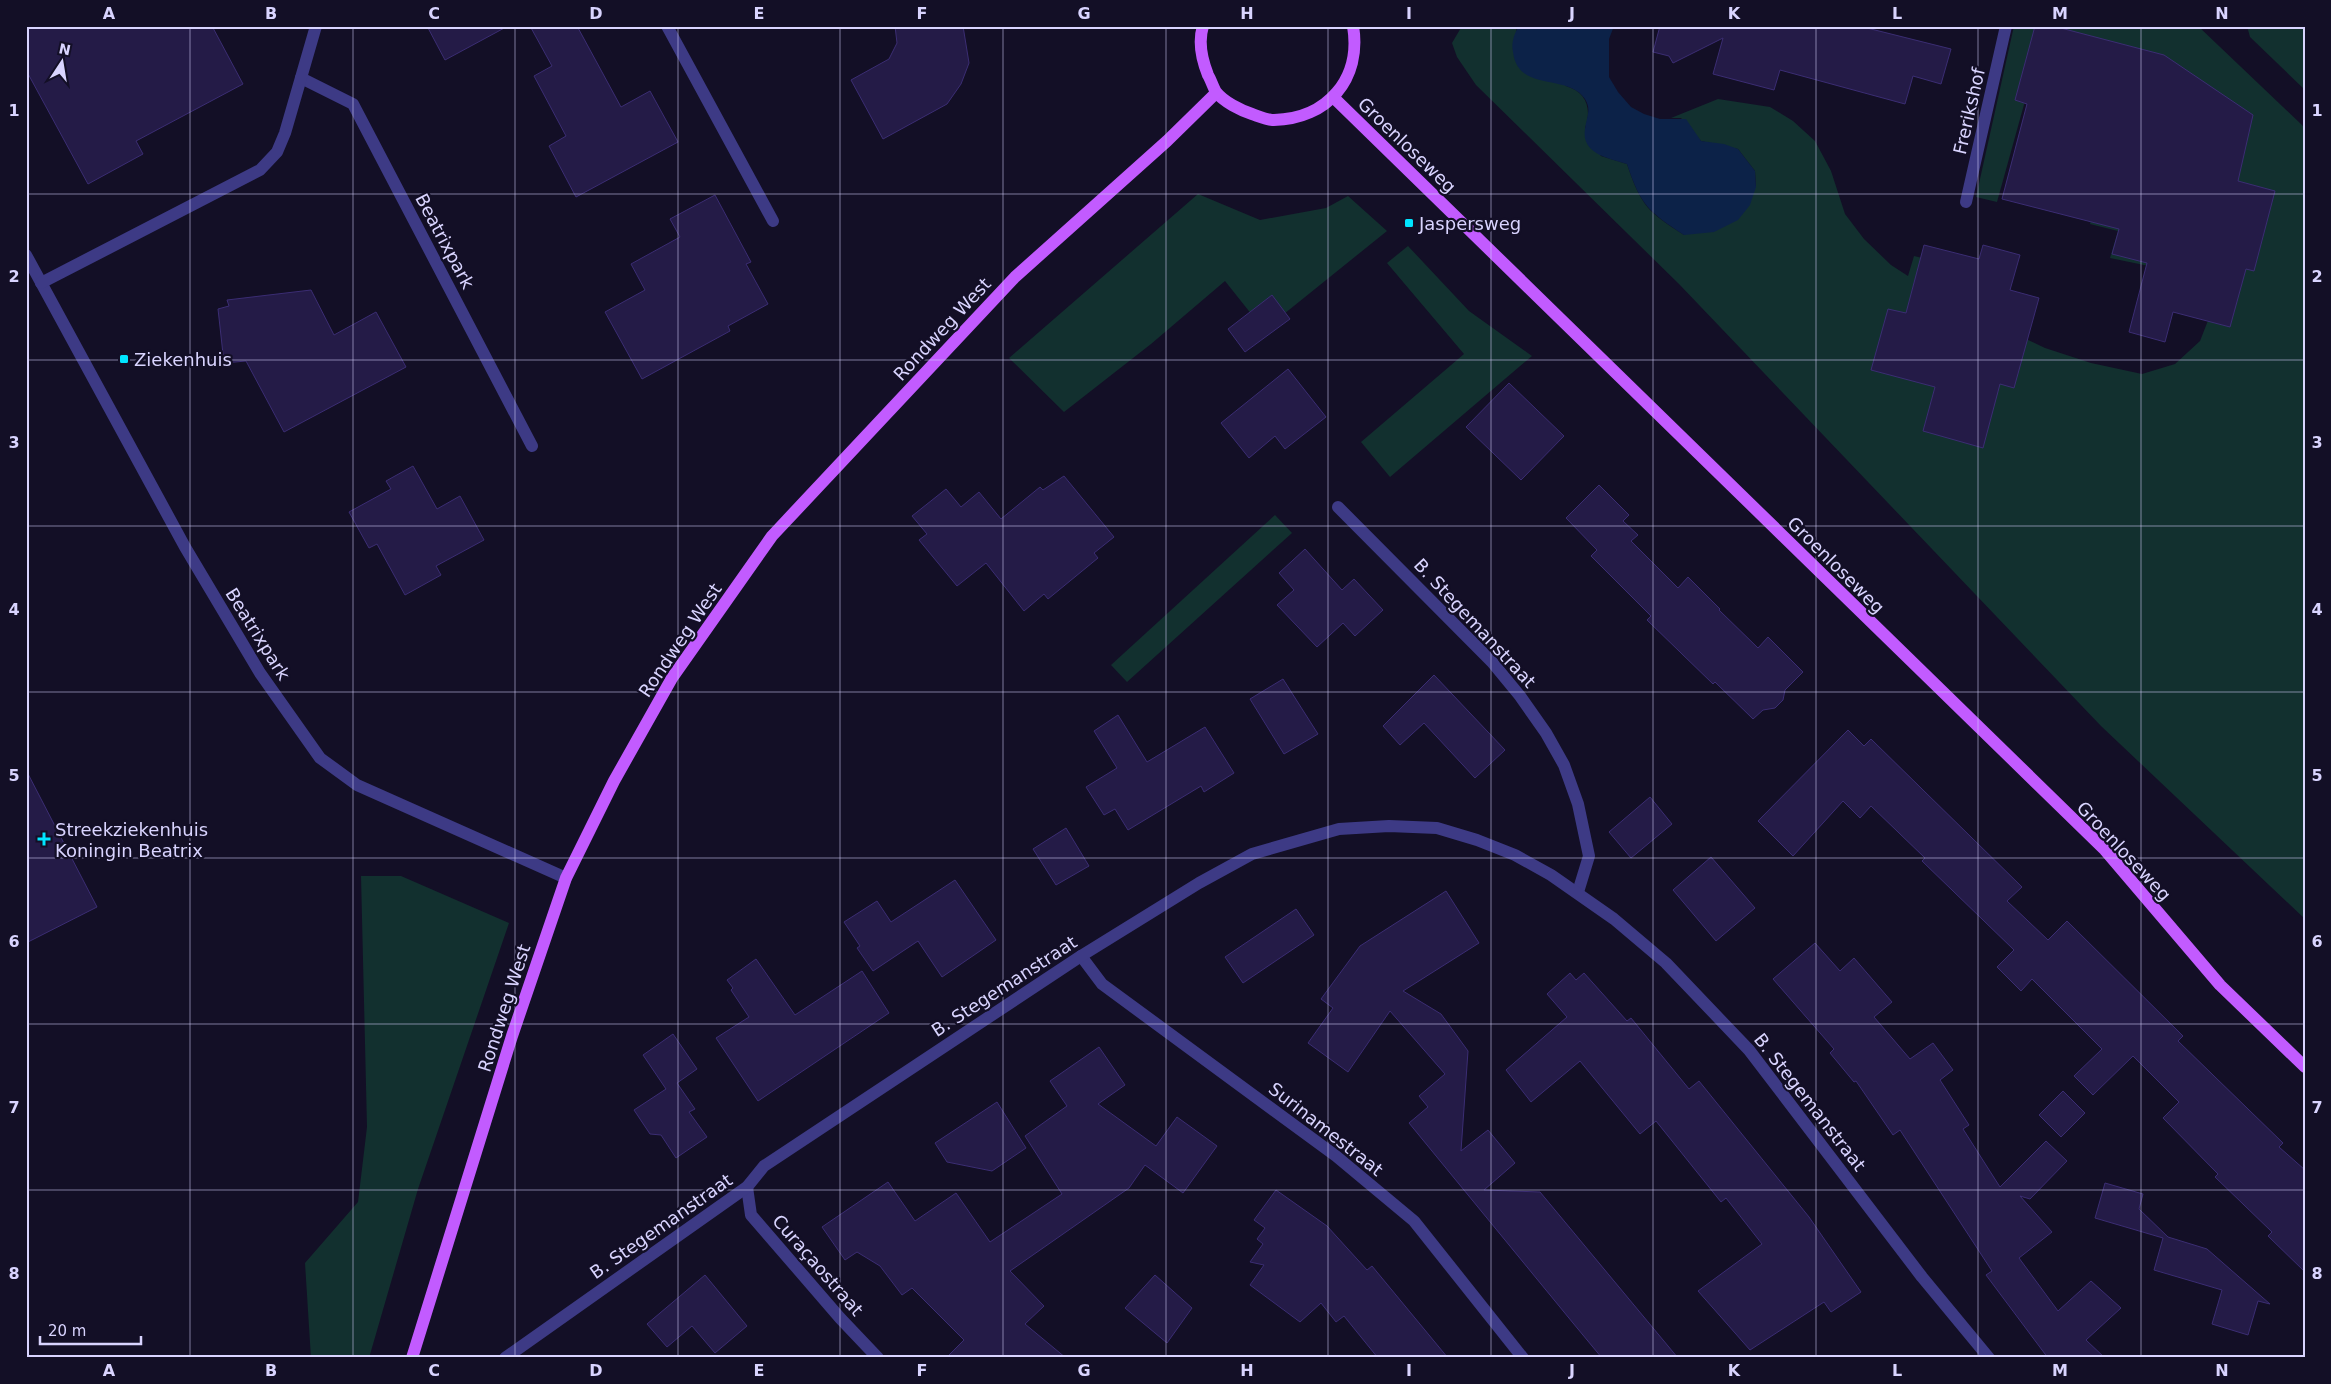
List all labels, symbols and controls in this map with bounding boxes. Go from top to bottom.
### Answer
text: A [103,4,116,23]
text: B [265,4,277,23]
text: C [428,4,440,23]
text: D [589,4,603,23]
text: E [754,4,764,23]
text: F [917,4,927,23]
text: G [1077,4,1091,23]
text: H [1240,4,1254,23]
text: I [1406,4,1412,23]
text: J [1568,4,1575,23]
text: K [1728,4,1741,23]
text: L [1892,4,1902,23]
text: M [2052,4,2068,23]
text: N [2215,4,2229,23]
north arrow [38,38,88,88]
text: N [57,40,72,58]
street label: Frerikshof [1949,65,1989,156]
street label: Groenloseweg [1354,93,1460,197]
text: 1 [8,101,20,120]
text: 1 [2311,101,2323,120]
street label: Beatrixpark [411,190,479,293]
place label: Jaspersweg [1418,213,1521,234]
marker: Jaspersweg [1403,217,1415,229]
text: 2 [8,267,20,286]
text: 2 [2311,267,2323,286]
street label: Rondweg West [889,273,995,385]
place label: Ziekenhuis [134,349,232,370]
marker: Ziekenhuis [118,353,130,365]
text: 3 [8,433,20,452]
text: 3 [2311,433,2323,452]
street label: Groenloseweg [1783,512,1889,618]
street label: B. Stegemanstraat [1410,554,1540,692]
street label: Rondweg West [634,579,726,701]
street label: Beatrixpark [221,584,295,685]
text: 4 [8,600,20,619]
text: 4 [2311,600,2323,619]
text: 5 [8,766,20,785]
text: 5 [2311,766,2323,785]
street label: Groenloseweg [2073,797,2175,905]
place label: Streekziekenhuis Koningin Beatrix [55,819,208,861]
marker: Streekziekenhuis Koningin Beatrix [37,832,51,846]
street label: B. Stegemanstraat [928,931,1080,1041]
text: 6 [8,932,20,951]
text: 6 [2311,932,2323,951]
street label: Rondweg West [474,942,534,1074]
street label: B. Stegemanstraat [1750,1029,1870,1175]
street label: Surinamestraat [1265,1078,1387,1180]
text: 7 [8,1098,20,1117]
text: 7 [2311,1098,2323,1117]
street label: B. Stegemanstraat [586,1169,736,1283]
street label: Curaçaostraat [768,1210,868,1320]
text: 8 [8,1264,20,1283]
text: 8 [2311,1264,2323,1283]
scale bar [40,1314,141,1346]
text: 20 m [48,1322,86,1340]
text: A [103,1361,116,1380]
text: B [265,1361,277,1380]
text: C [428,1361,440,1380]
text: D [589,1361,603,1380]
text: E [754,1361,764,1380]
text: F [917,1361,927,1380]
text: G [1077,1361,1091,1380]
text: H [1240,1361,1254,1380]
text: I [1406,1361,1412,1380]
text: J [1568,1361,1575,1380]
text: K [1728,1361,1741,1380]
text: L [1892,1361,1902,1380]
text: M [2052,1361,2068,1380]
text: N [2215,1361,2229,1380]

